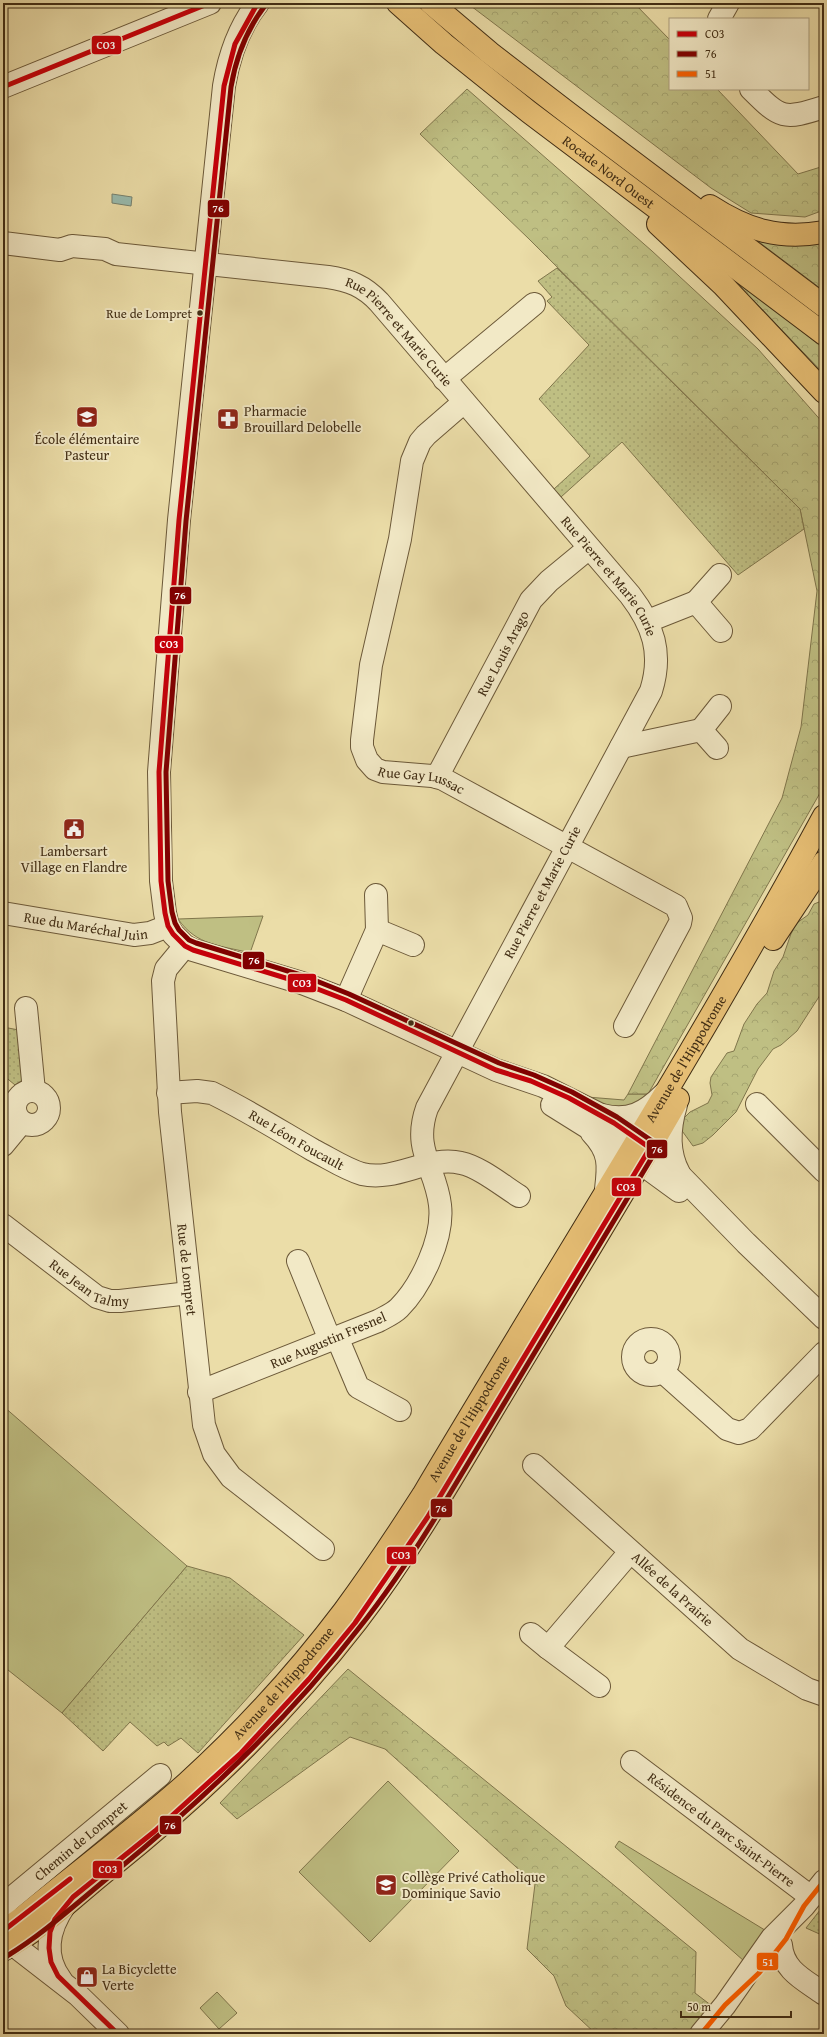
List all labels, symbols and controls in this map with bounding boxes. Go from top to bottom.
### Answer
legend [669,18,809,90]
text: CO3 [705,25,725,42]
line badge: CO3 [91,35,122,55]
text: CO3 [97,37,116,53]
text: 76 [705,45,717,62]
text: 51 [705,65,717,82]
street label: Rocade Nord Ouest [558,131,659,213]
line badge: 76 [207,199,230,218]
text: 76 [212,200,224,216]
street label: Rue Pierre et Marie Curie [343,271,457,391]
place label: Rue de Lompret [106,304,192,323]
marker: Rue de Lompret [195,308,205,318]
place label: Pharmacie Brouillard Delobelle [244,401,362,437]
school or university icon: École élémentaire Pasteur [74,404,100,430]
pharmacy icon: Pharmacie Brouillard Delobelle [215,406,241,432]
place label: École élémentaire Pasteur [35,429,140,465]
street label: Rue Pierre et Marie Curie [556,512,662,639]
line badge: 76 [169,586,192,605]
text: 76 [174,587,186,603]
street label: Rue Louis Arago [472,607,534,700]
line badge: CO3 [154,635,184,654]
text: CO3 [160,636,179,652]
street label: Rue Gay Lussac [375,761,468,799]
public building icon: Lambersart Village en Flandre [61,816,87,842]
street label: Rue Pierre et Marie Curie [498,822,586,962]
place label: Lambersart Village en Flandre [21,841,128,877]
street label: Rue du Maréchal Juin [22,907,149,945]
line badge: 76 [242,951,265,970]
text: 76 [248,952,260,968]
line badge: CO3 [287,973,317,993]
text: CO3 [293,975,312,991]
street label: Avenue de l'Hippodrome [640,991,731,1126]
unlabelled marker [406,1018,416,1028]
street label: Rue Léon Foucault [245,1105,348,1175]
line badge: 76 [646,1139,668,1159]
text: 76 [651,1141,663,1157]
line badge: CO3 [611,1177,642,1197]
text: CO3 [617,1179,636,1195]
street label: Rue de Lompret [172,1223,202,1317]
street label: Rue Jean Talmy [45,1254,130,1311]
street label: Rue Augustin Fresnel [267,1307,389,1373]
street label: Avenue de l'Hippodrome [423,1351,515,1486]
line badge: 76 [430,1498,453,1518]
text: 76 [435,1500,447,1516]
line badge: CO3 [386,1546,417,1565]
text: CO3 [392,1547,411,1563]
street label: Allée de la Prairie [627,1547,718,1631]
street label: Avenue de l'Hippodrome [228,1622,339,1744]
street label: Résidence du Parc Saint-Pierre [643,1767,800,1892]
street label: Chemin de Lompret [30,1796,132,1885]
line badge: 76 [159,1815,182,1835]
text: 76 [164,1817,176,1833]
line badge: CO3 [92,1860,123,1879]
text: CO3 [99,1861,118,1877]
place label: Collège Privé Catholique Dominique Savio [402,1867,546,1903]
school or university icon: Collège Privé Catholique Dominique Savio [373,1872,399,1898]
line badge: 51 [756,1952,779,1971]
text: 51 [762,1954,774,1970]
place label: La Bicyclette Verte [102,1959,177,1995]
shop icon: La Bicyclette Verte [74,1964,100,1990]
scale bar [681,1993,791,2019]
text: 50 m [687,1998,711,2015]

